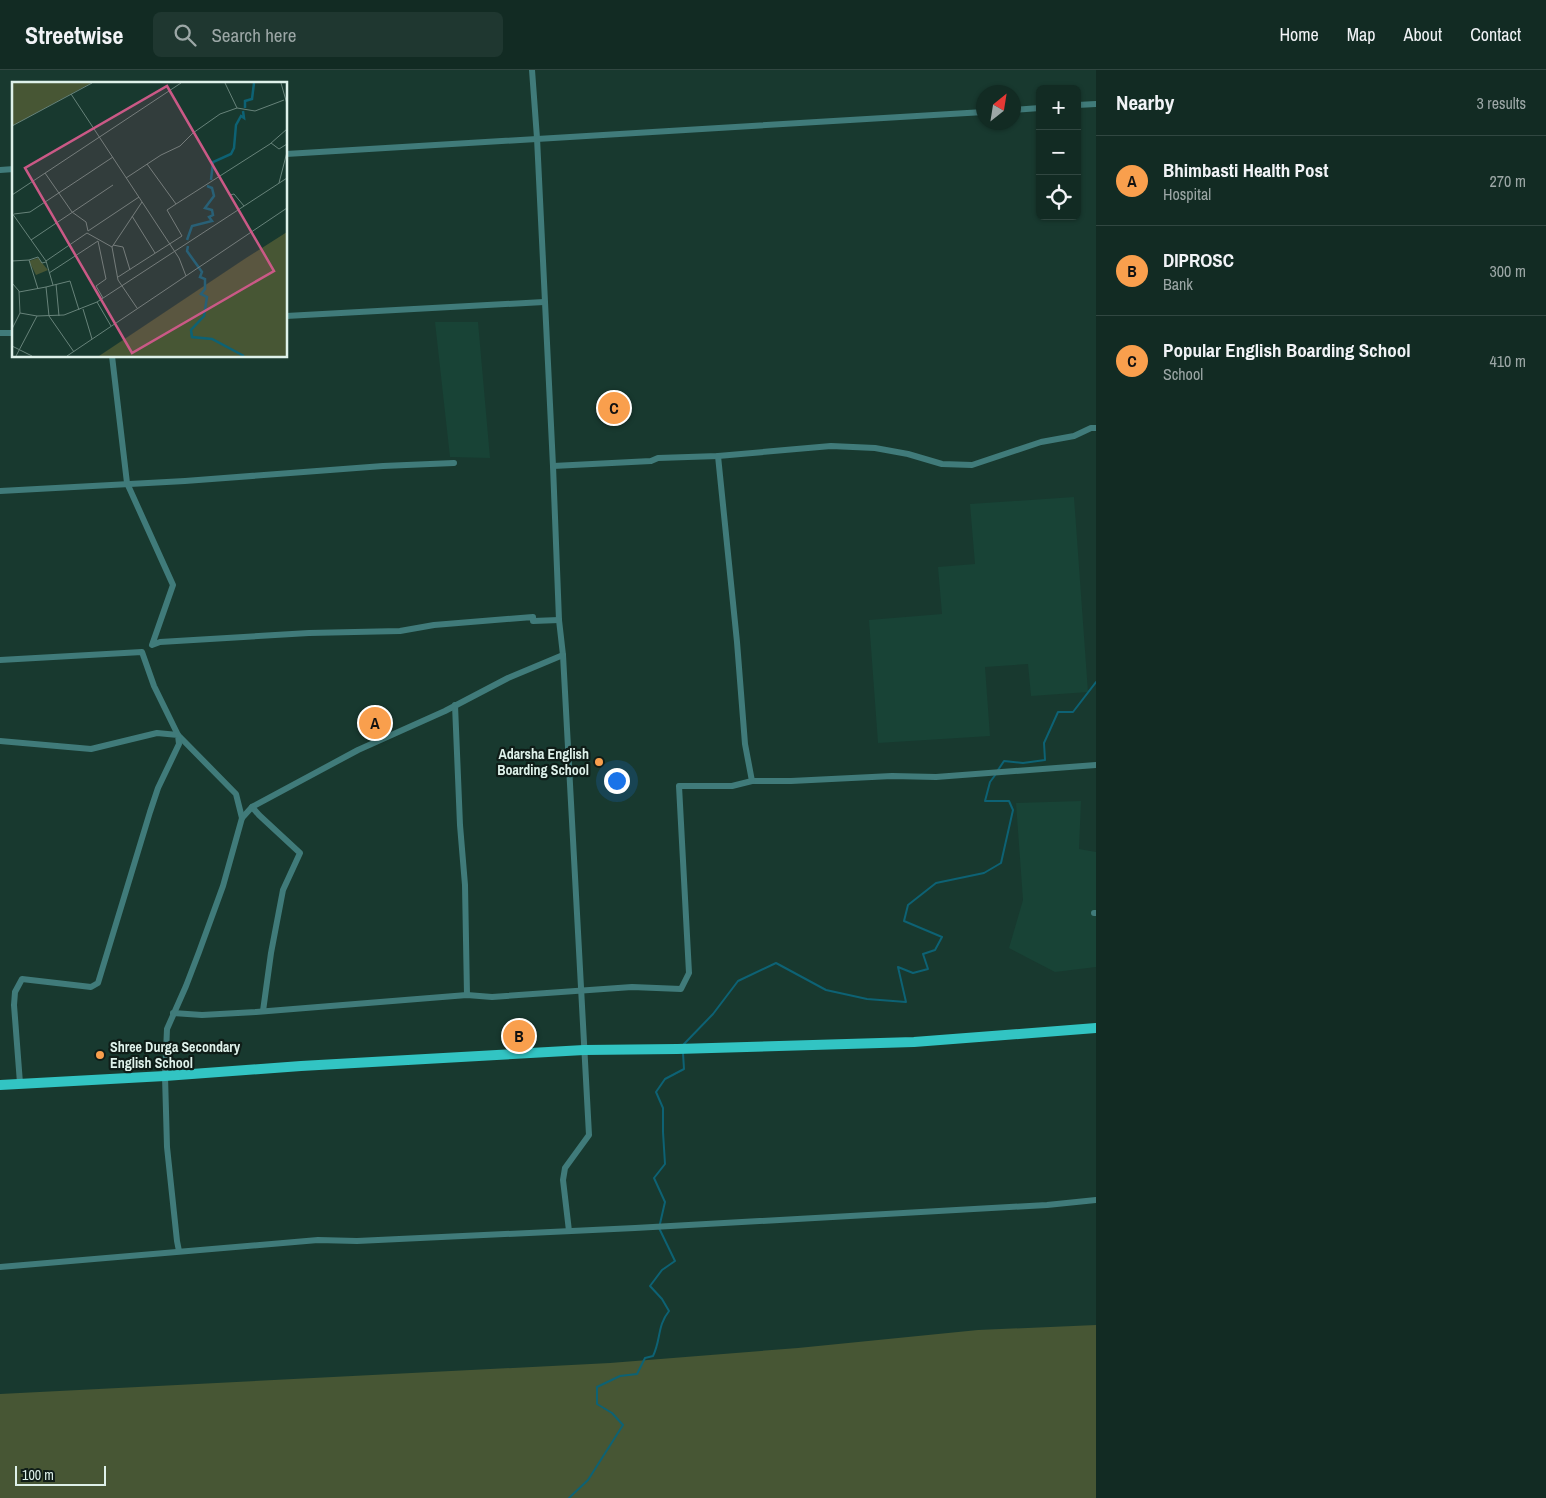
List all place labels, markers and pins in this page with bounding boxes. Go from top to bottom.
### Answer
pin: C [598,389,630,427]
pin: A [359,704,391,742]
place label: Adarsha English Boarding School [497,745,589,779]
marker: Adarsha English Boarding School [593,756,605,768]
pin: B [503,1017,535,1055]
place label: Shree Durga Secondary English School [110,1038,241,1072]
marker: Shree Durga Secondary English School [94,1049,106,1061]

